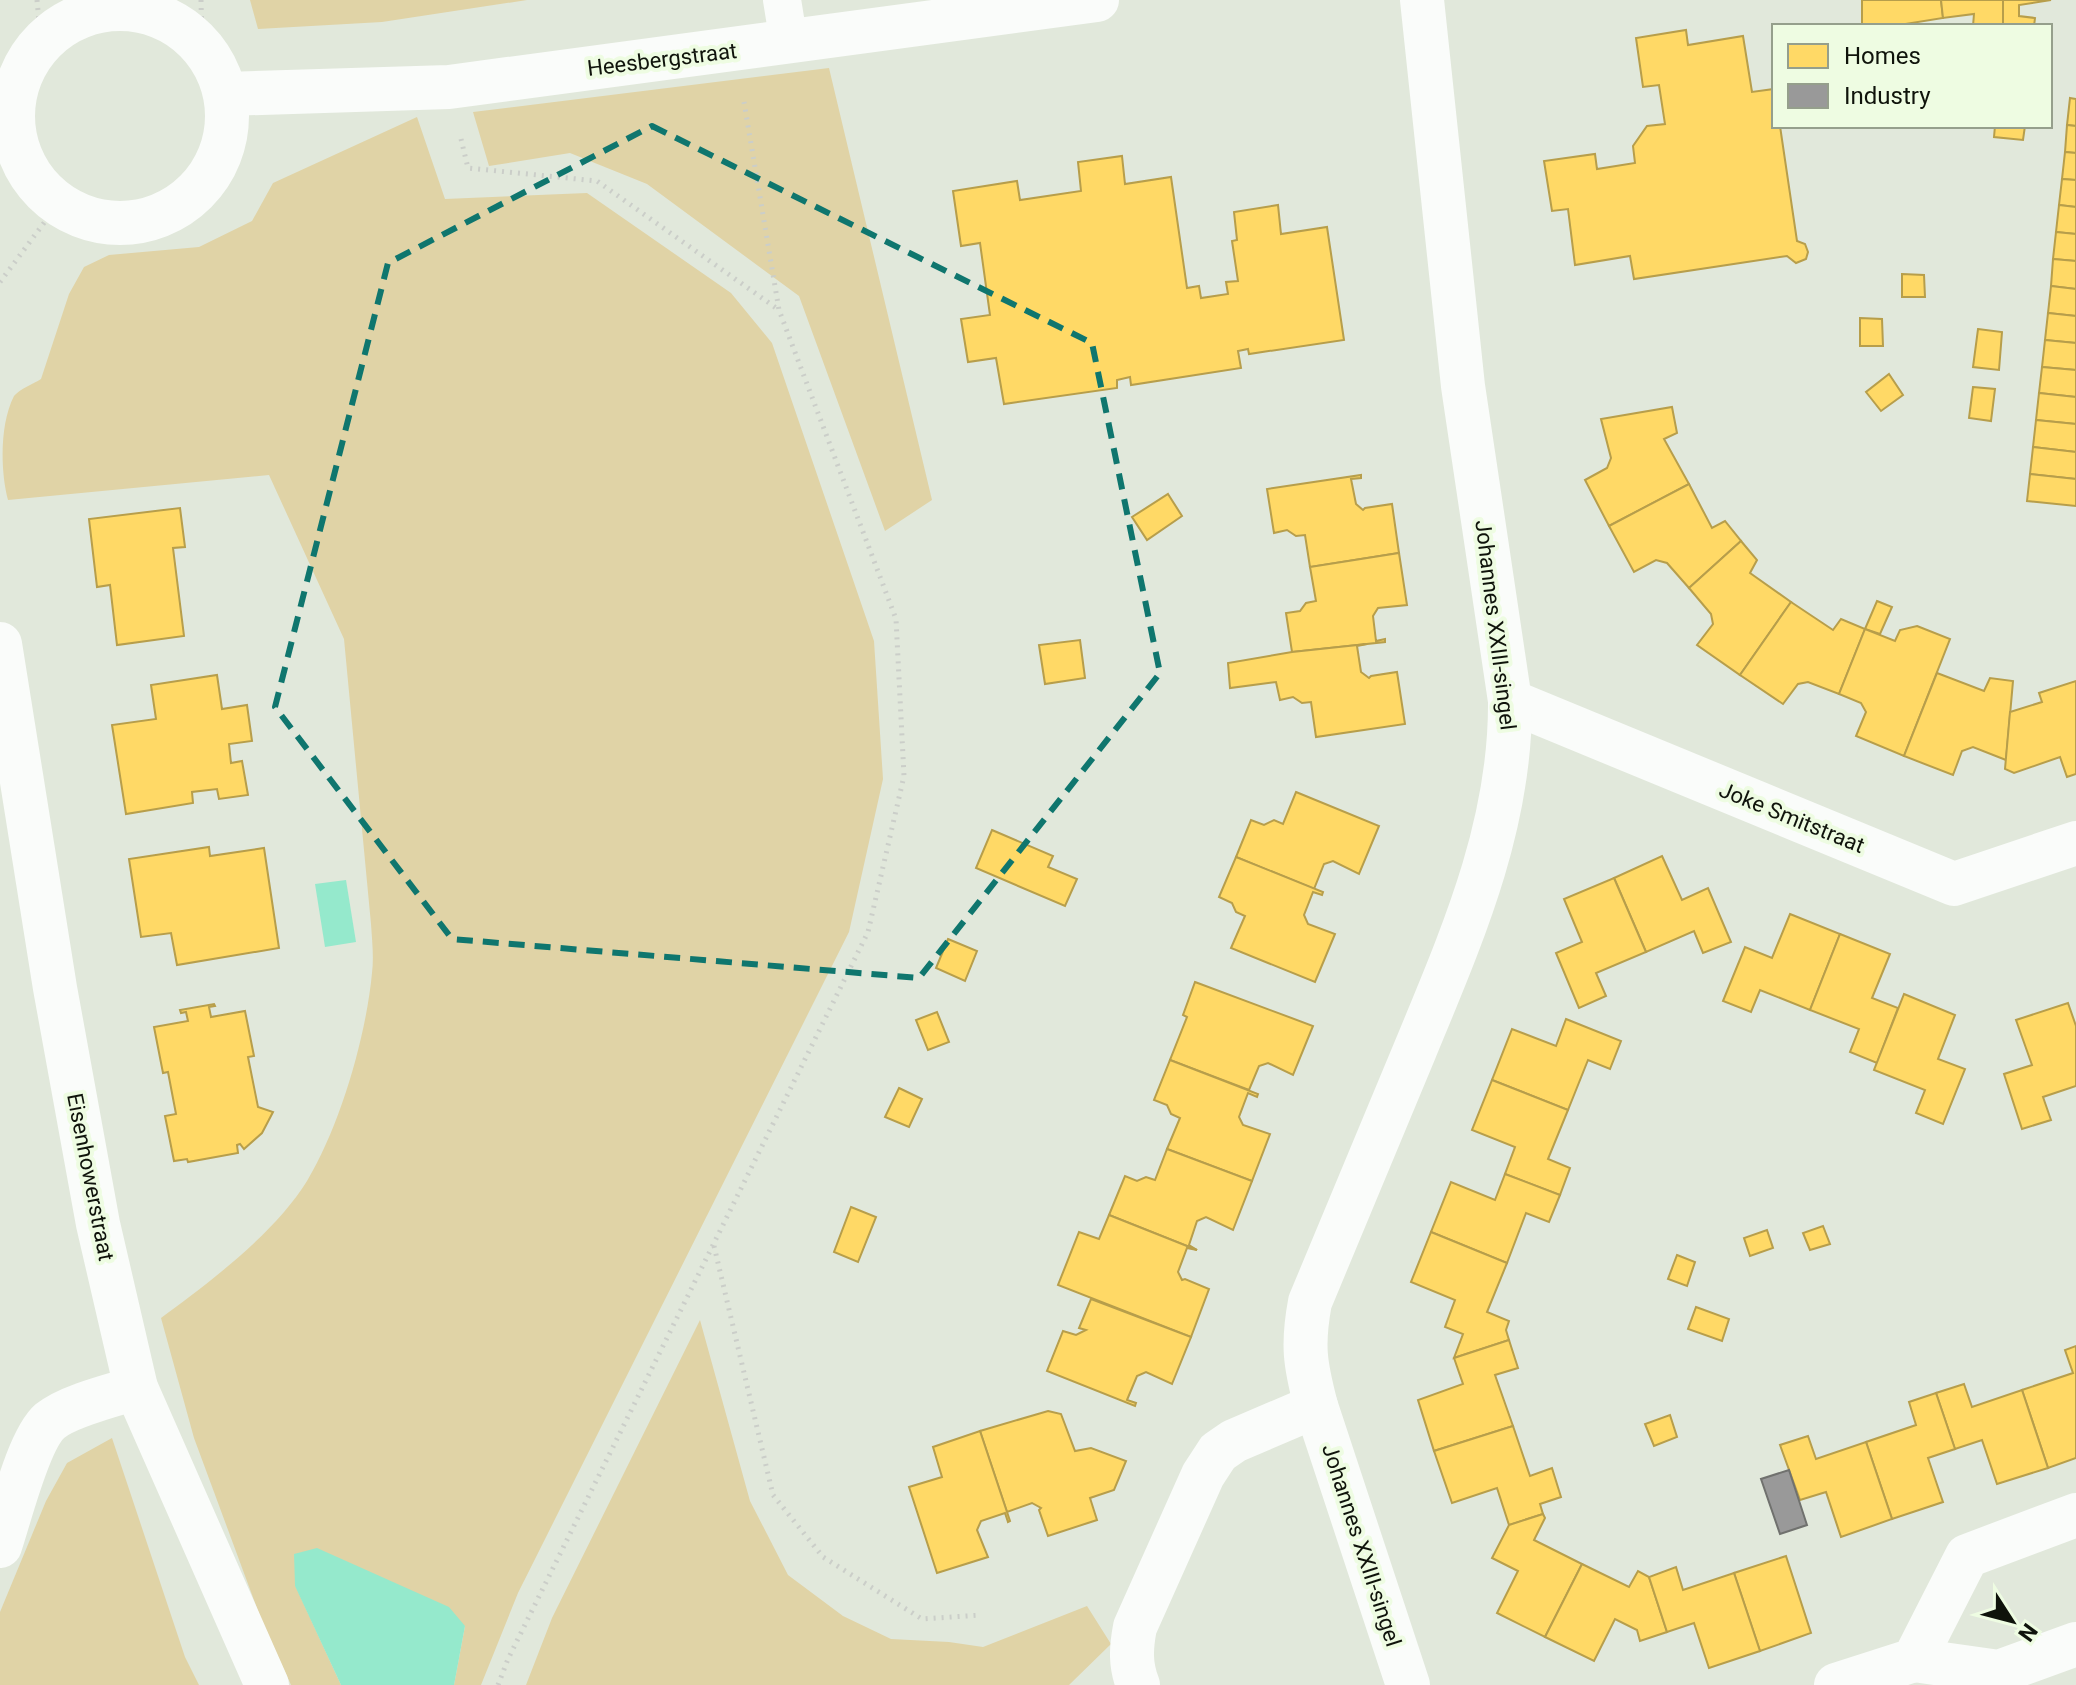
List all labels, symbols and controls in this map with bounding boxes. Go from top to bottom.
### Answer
legend [1772,24,2052,128]
street label: Heesbergstraat [586,38,738,81]
text: Homes [1844,42,1921,70]
text: Industry [1844,82,1931,110]
street label: Johannes XXIII-singel [1470,519,1521,731]
street label: Joke Smitstraat [1716,777,1868,858]
street label: Eisenhowerstraat [62,1091,119,1263]
street label: Johannes XXIII-singel [1317,1441,1406,1650]
north arrow [1972,1581,2052,1661]
text: N [2013,1619,2042,1646]

